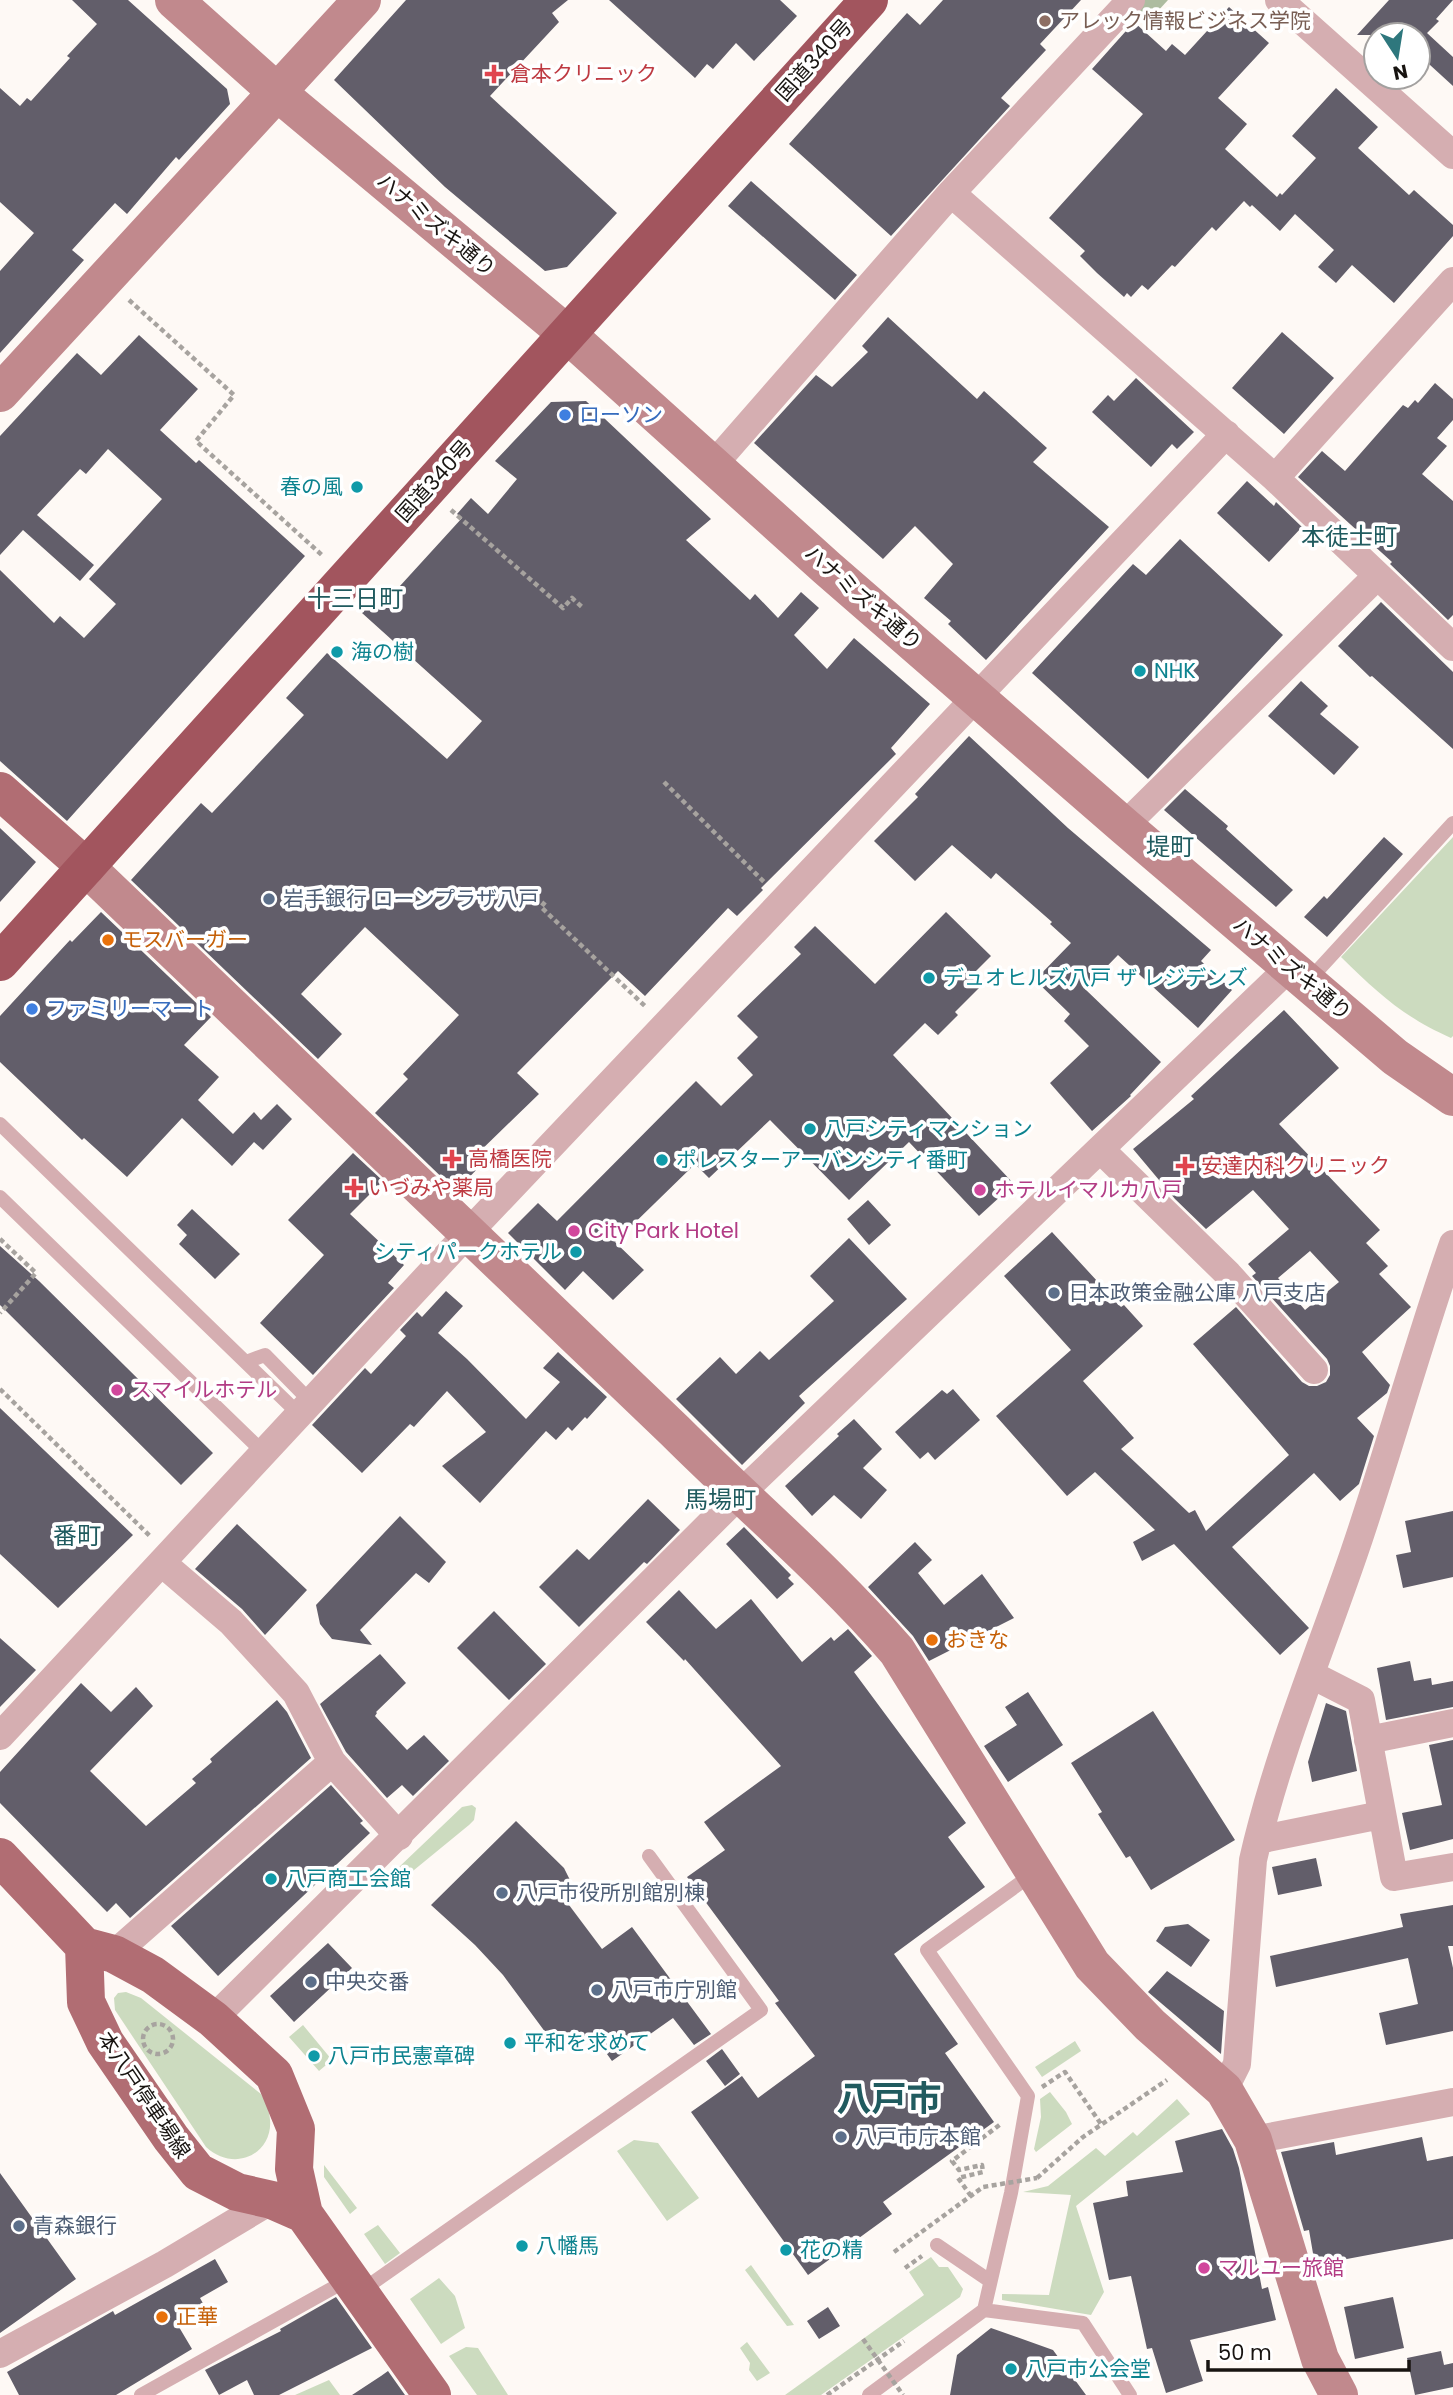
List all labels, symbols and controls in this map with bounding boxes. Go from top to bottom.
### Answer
place label: アレック情報ビジネス学院 [1059,6,1311,35]
street label: 国道340号 [769,12,858,107]
marker: アレック情報ビジネス学院 [1037,13,1053,29]
north arrow [1362,21,1432,91]
text: N [1391,57,1410,87]
place label: 倉本クリニック [510,59,657,88]
marker: 倉本クリニック [484,64,504,84]
street label: ハナミズキ通り [371,166,502,283]
place label: ローソン [579,400,663,429]
marker: ローソン [557,407,573,423]
street label: 国道340号 [389,433,478,528]
place label: 春の風 [280,472,343,501]
marker: 春の風 [349,479,365,495]
district label: 本徒士町 [1301,520,1397,553]
street label: ハナミズキ通り [798,538,928,657]
district label: 十三日町 [307,582,403,615]
place label: 海の樹 [351,637,414,666]
marker: 海の樹 [329,644,345,660]
place label: NHK [1154,656,1196,685]
marker: NHK [1132,663,1148,679]
district label: 堤町 [1146,830,1194,863]
place label: 岩手銀行 ローンプラザ八戸 [283,884,539,913]
marker: 岩手銀行 ローンプラザ八戸 [261,891,277,907]
street label: ハナミズキ通り [1227,910,1358,1027]
place label: モスバーガー [122,925,248,954]
marker: モスバーガー [100,932,116,948]
place label: デュオヒルズ八戸 ザ レジデンズ [943,963,1248,992]
marker: デュオヒルズ八戸 ザ レジデンズ [921,970,937,986]
place label: ファミリーマート [46,994,214,1023]
marker: ファミリーマート [24,1001,40,1017]
place label: 八戸シティマンション [824,1114,1033,1143]
marker: 八戸シティマンション [802,1121,818,1137]
place label: 高橋医院 [468,1144,552,1173]
place label: ポレスターアーバンシティ番町 [676,1145,967,1174]
marker: 高橋医院 [442,1149,462,1169]
place label: 安達内科クリニック [1201,1151,1390,1180]
marker: ポレスターアーバンシティ番町 [654,1152,670,1168]
marker: 安達内科クリニック [1175,1156,1195,1176]
place label: いづみや薬局 [368,1173,494,1202]
place label: ホテルイマルカ八戸 [994,1175,1182,1204]
marker: いづみや薬局 [346,1180,362,1196]
marker: ホテルイマルカ八戸 [972,1182,988,1198]
place label: City Park Hotel [588,1216,739,1245]
marker: City Park Hotel [566,1223,582,1239]
place label: シティパークホテル [374,1237,562,1266]
marker: シティパークホテル [568,1244,584,1260]
place label: 日本政策金融公庫 八戸支店 [1068,1278,1326,1307]
marker: 日本政策金融公庫 八戸支店 [1046,1285,1062,1301]
place label: スマイルホテル [131,1375,277,1404]
marker: スマイルホテル [109,1382,125,1398]
district label: 馬場町 [684,1483,756,1516]
district label: 番町 [53,1519,101,1552]
place label: おきな [946,1625,1009,1654]
marker: おきな [924,1632,940,1648]
place label: 八戸商工会館 [285,1864,411,1893]
marker: 八戸商工会館 [263,1871,279,1887]
place label: 八戸市役所別館別棟 [516,1878,705,1907]
marker: 八戸市役所別館別棟 [494,1885,510,1901]
place label: 中央交番 [325,1967,409,1996]
marker: 中央交番 [303,1974,319,1990]
place label: 八戸市庁別館 [611,1975,737,2004]
marker: 八戸市庁別館 [589,1982,605,1998]
street label: 本八戸停車場線 [91,2026,198,2164]
place label: 平和を求めて [524,2028,650,2057]
marker: 平和を求めて [502,2035,518,2051]
place label: 八戸市民憲章碑 [328,2041,475,2070]
marker: 八戸市民憲章碑 [306,2048,322,2064]
district label: 八戸市 [836,2074,942,2123]
place label: 八戸市庁本館 [855,2122,981,2151]
marker: 八戸市庁本館 [833,2129,849,2145]
place label: 青森銀行 [33,2211,117,2240]
marker: 青森銀行 [11,2218,27,2234]
place label: 八幡馬 [536,2231,599,2260]
place label: 花の精 [800,2235,863,2264]
marker: 八幡馬 [514,2238,530,2254]
marker: 花の精 [778,2242,794,2258]
place label: マルユー旅館 [1218,2253,1344,2282]
marker: マルユー旅館 [1196,2260,1212,2276]
place label: 正華 [176,2302,218,2331]
marker: 正華 [154,2309,170,2325]
scale bar [1208,2328,1409,2372]
text: 50 m [1218,2338,1272,2367]
place label: 八戸市公会堂 [1025,2354,1151,2383]
marker: 八戸市公会堂 [1003,2361,1019,2377]

